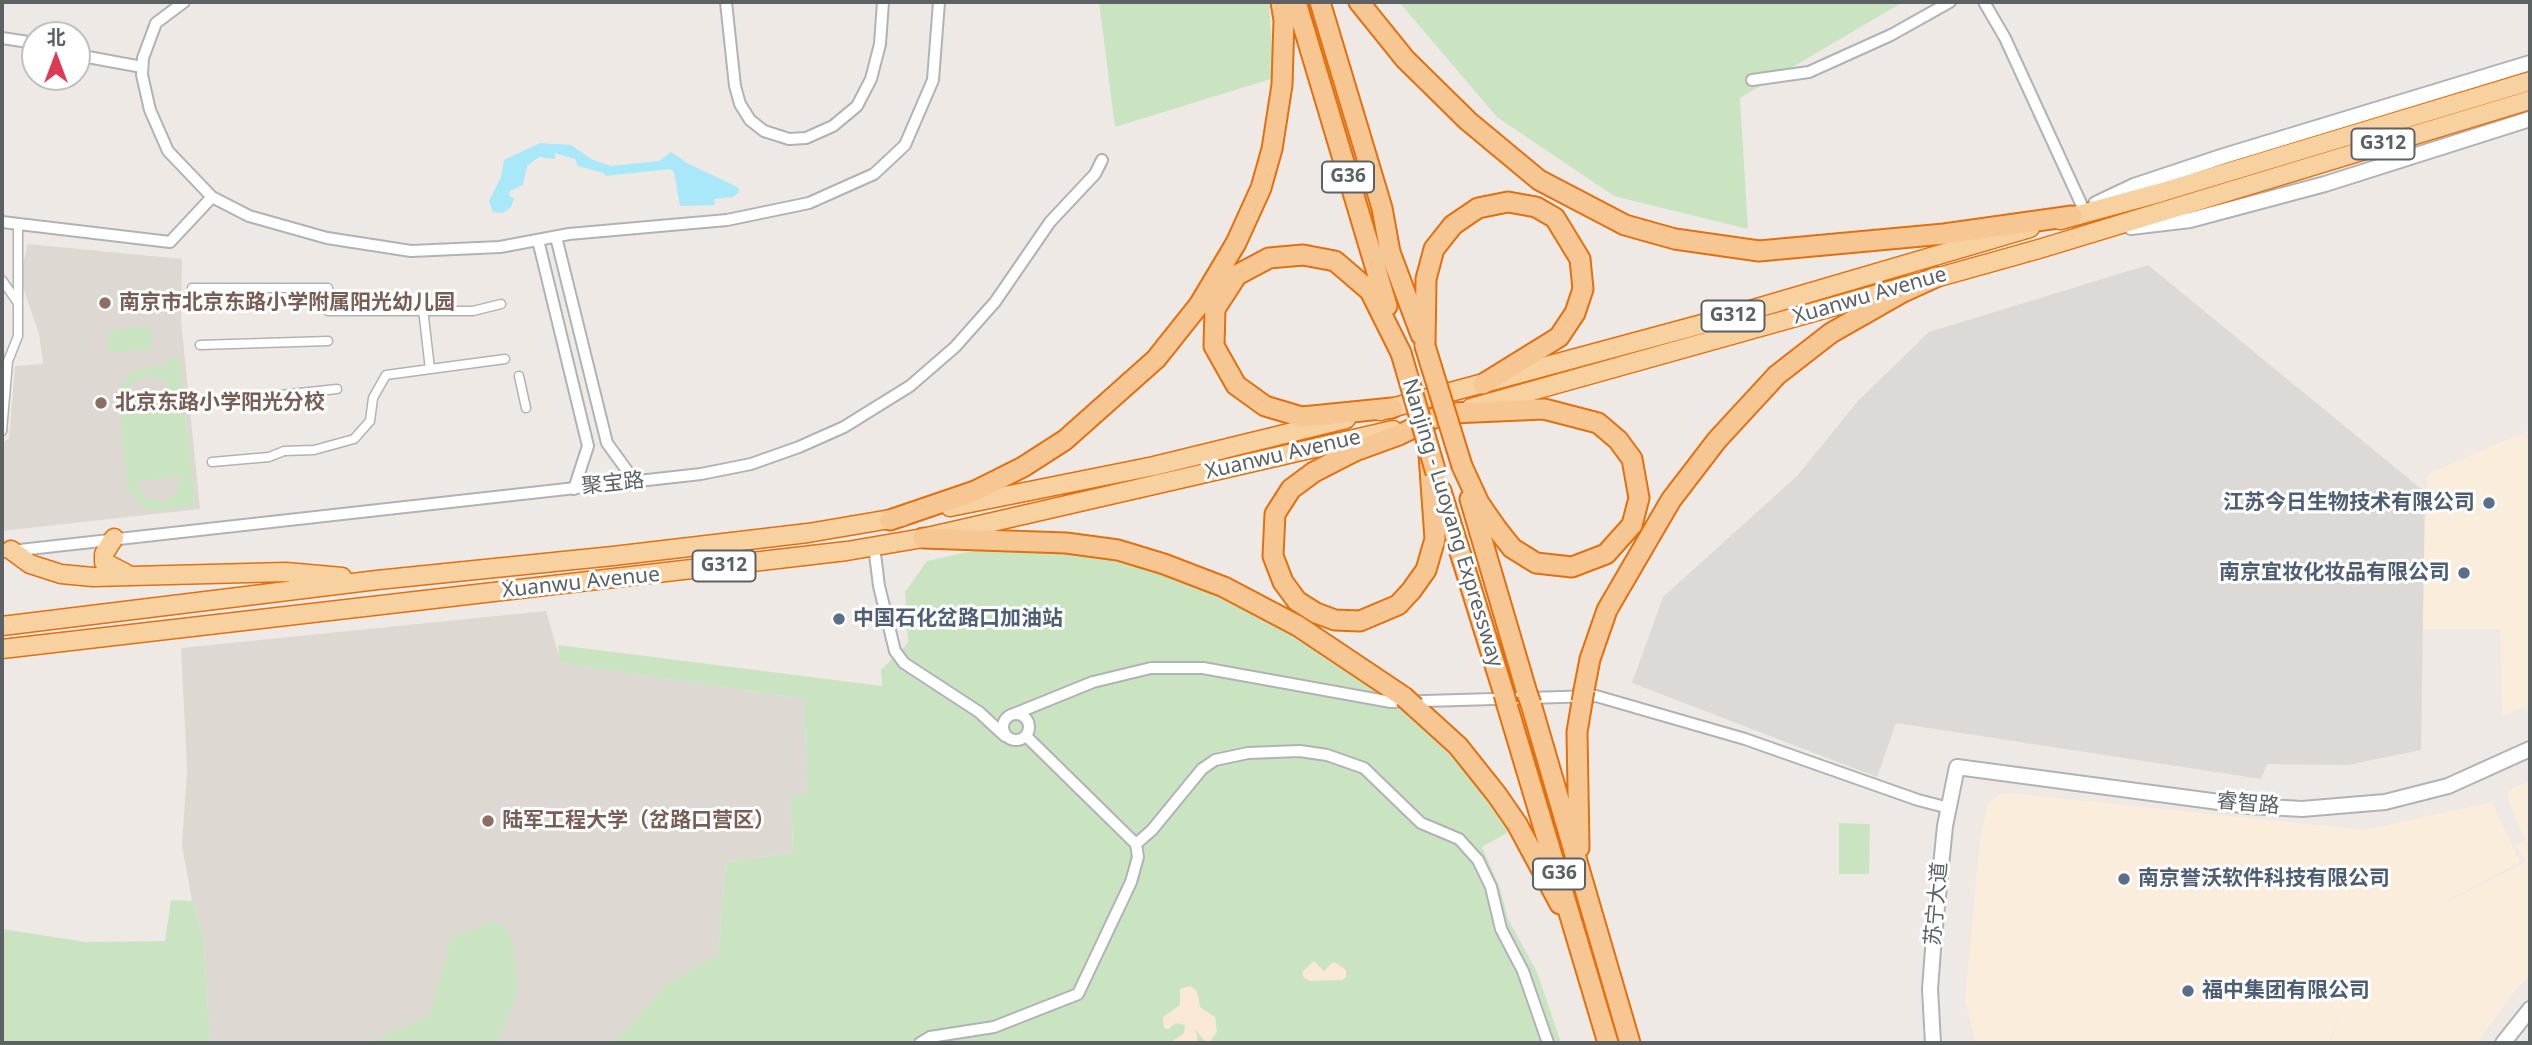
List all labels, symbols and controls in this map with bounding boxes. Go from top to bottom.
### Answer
north arrow [21,21,91,91]
text: 北 [46,24,66,50]
road number: G312 [2352,128,2414,160]
road number: G36 [1322,162,1374,192]
street label: Xuanwu Avenue [1790,262,1950,330]
place label: 南京市北京东路小学附属阳光幼儿园 [119,290,455,316]
marker: 南京市北京东路小学附属阳光幼儿园 [97,295,113,311]
road number: G312 [1702,300,1764,332]
street label: Nanjing - Luoyang Expressway [1396,376,1508,670]
place label: 北京东路小学阳光分校 [115,390,325,416]
marker: 北京东路小学阳光分校 [93,395,109,411]
street label: Xuanwu Avenue [1203,425,1363,485]
street label: 聚宝路 [580,468,646,500]
place label: 江苏今日生物技术有限公司 [2223,490,2475,516]
marker: 江苏今日生物技术有限公司 [2481,495,2497,511]
road number: G312 [692,551,756,582]
place label: 南京宜妆化妆品有限公司 [2219,560,2450,586]
street label: Xuanwu Avenue [501,562,661,604]
marker: 南京宜妆化妆品有限公司 [2456,565,2472,581]
place label: 中国石化岔路口加油站 [853,606,1063,632]
marker: 中国石化岔路口加油站 [831,611,847,627]
street label: 睿智路 [2216,789,2280,819]
place label: 陆军工程大学（岔路口营区） [502,808,775,834]
marker: 陆军工程大学（岔路口营区） [480,813,496,829]
road number: G36 [1533,859,1585,890]
street label: 苏宁大道 [1921,861,1953,947]
place label: 南京誉沃软件科技有限公司 [2138,866,2390,892]
marker: 南京誉沃软件科技有限公司 [2116,871,2132,887]
place label: 福中集团有限公司 [2202,978,2370,1004]
marker: 福中集团有限公司 [2180,983,2196,999]

